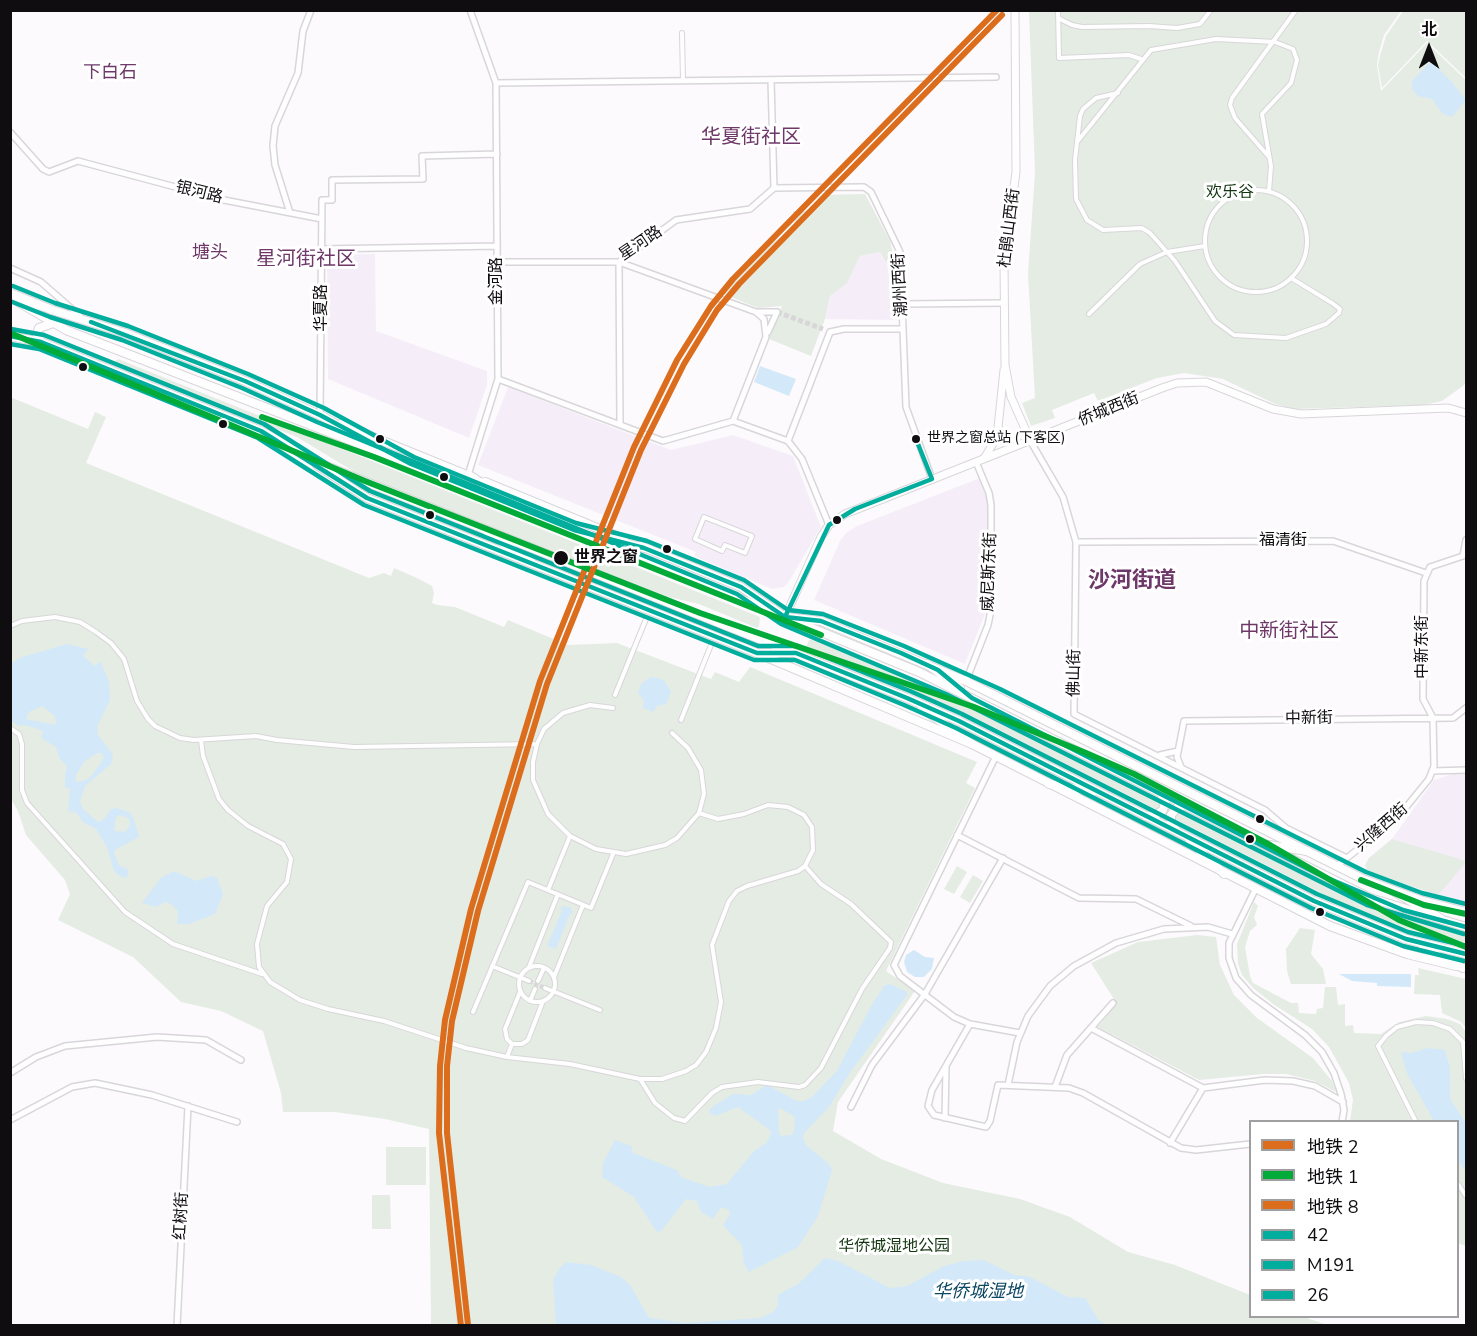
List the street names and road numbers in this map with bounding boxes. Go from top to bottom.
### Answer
street label: 银河路 [173,178,225,208]
street label: 杜鹃山西街 [996,187,1024,269]
street label: 星河路 [616,223,666,265]
street label: 潮州西街 [890,253,912,317]
street label: 金河路 [487,257,507,305]
street label: 华夏路 [312,284,332,332]
street label: 侨城西街 [1076,389,1142,431]
street label: 福清街 [1259,531,1307,551]
street label: 威尼斯东街 [979,532,1001,612]
street label: 中新东街 [1413,615,1433,679]
street label: 佛山街 [1065,649,1085,697]
street label: 中新街 [1285,709,1333,729]
street label: 兴隆西街 [1352,800,1412,856]
street label: 红树街 [171,1192,193,1240]

